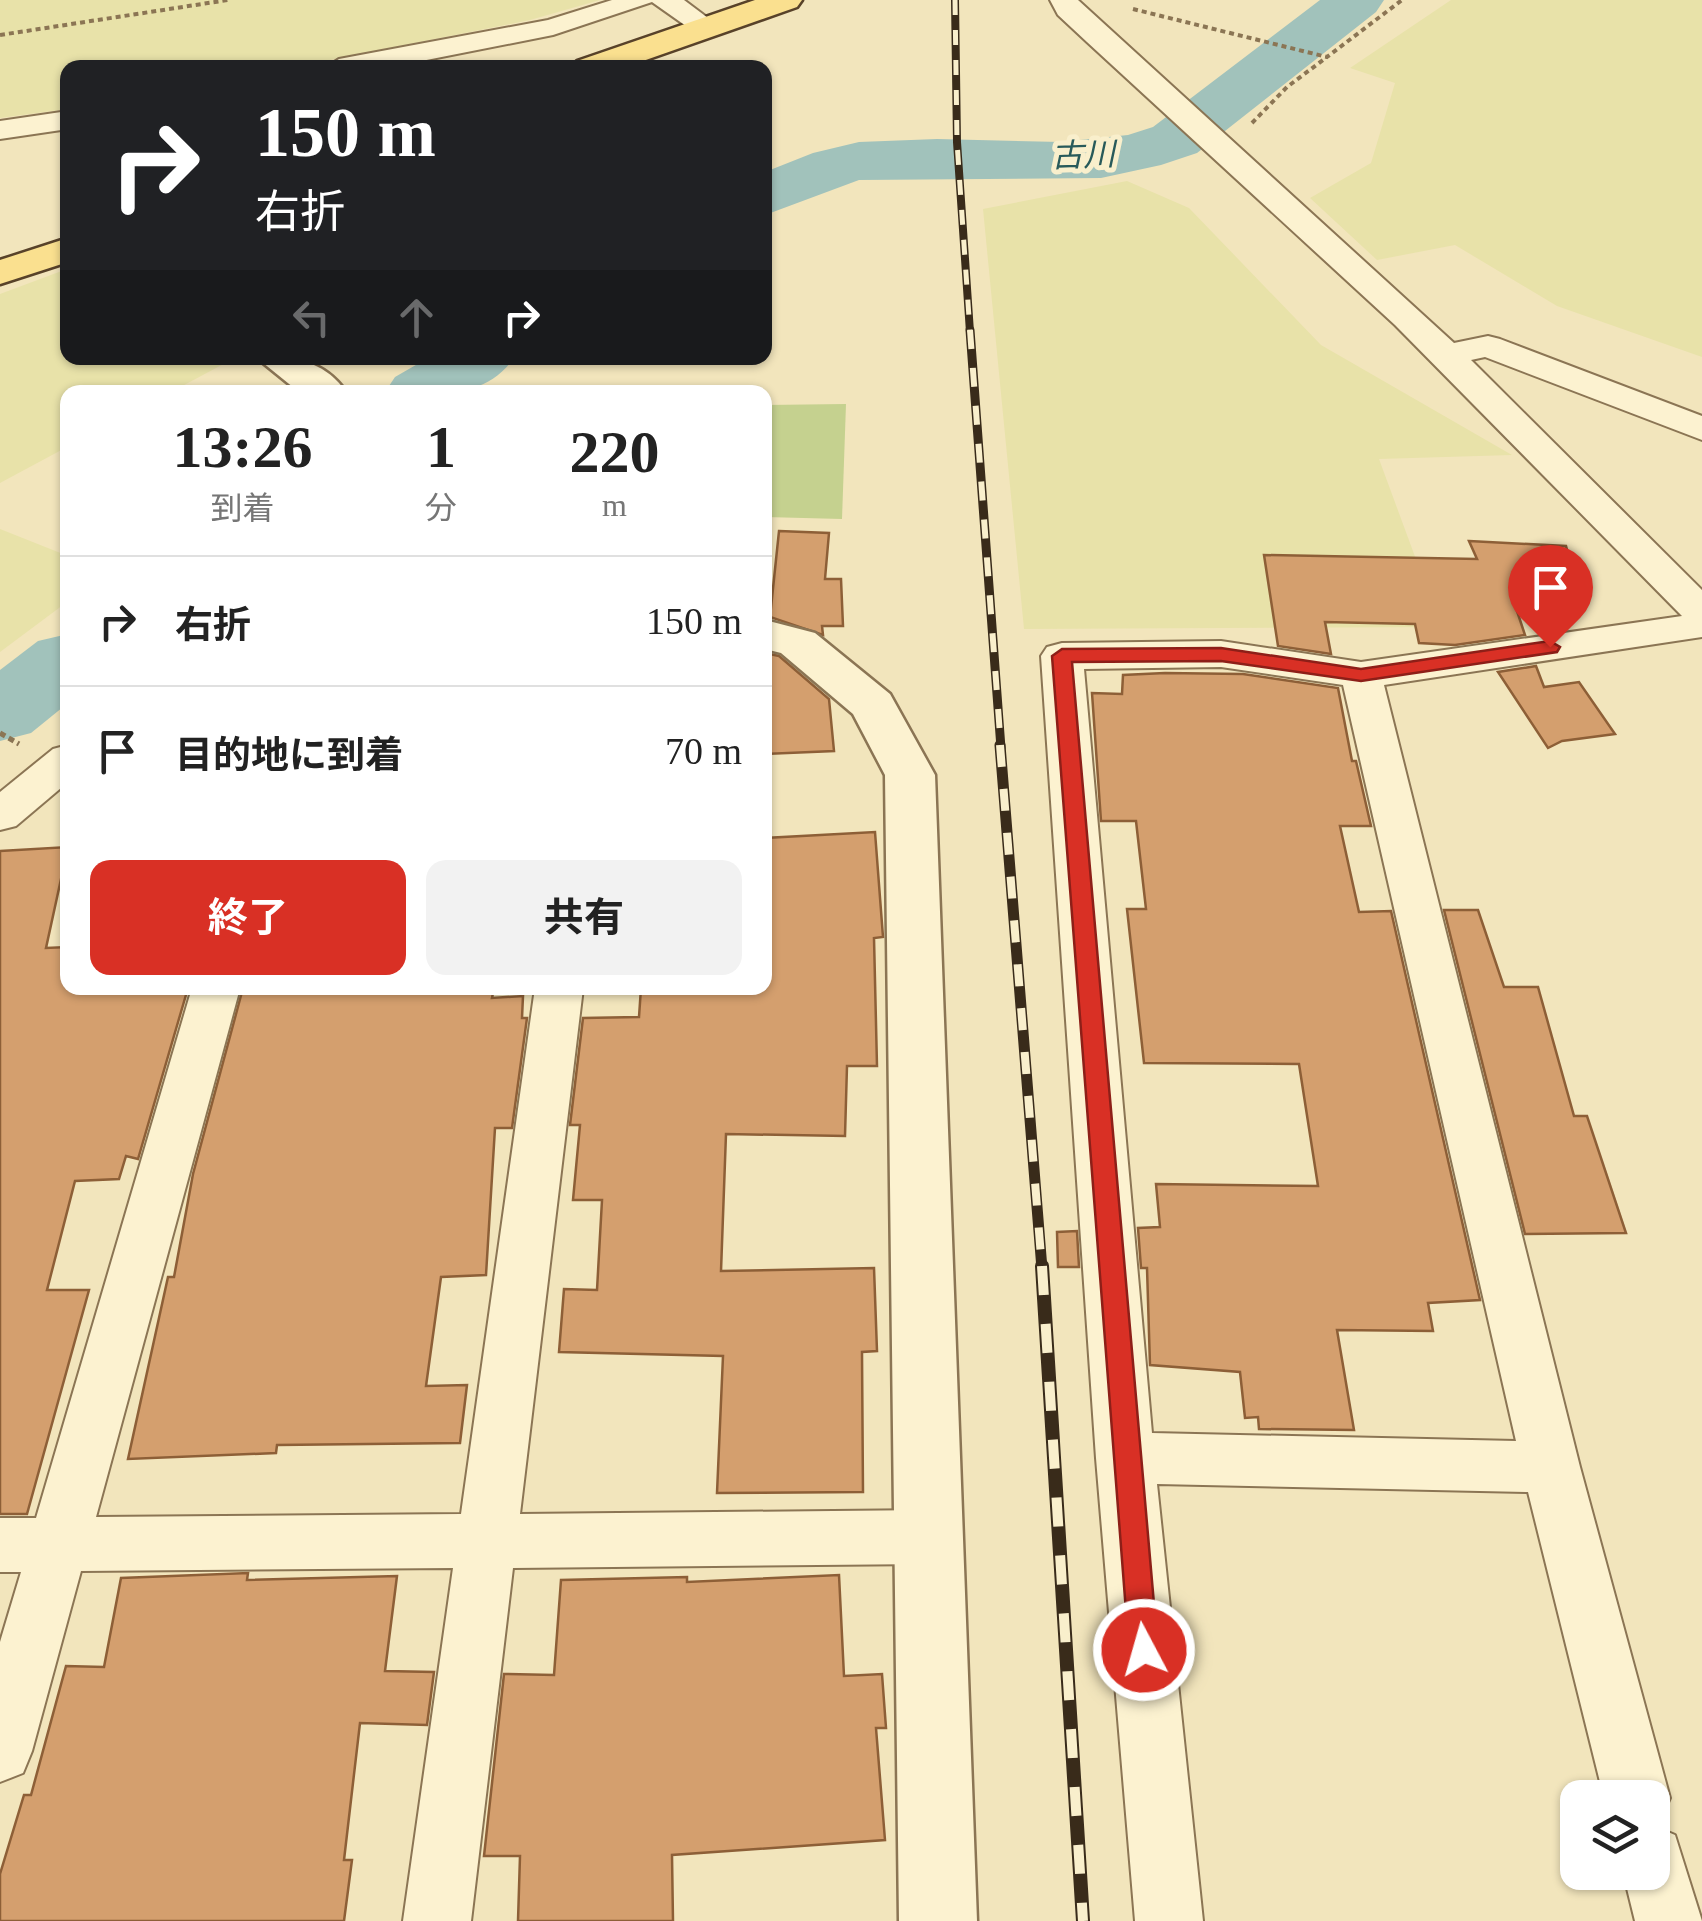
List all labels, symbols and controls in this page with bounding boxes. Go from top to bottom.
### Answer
text: 150 m [255,94,436,171]
icon: right [90,100,220,230]
water label: 古川 [1050,136,1119,174]
text: 右折 [255,187,345,237]
icon: left [284,290,339,345]
icon: ahead [389,290,444,345]
icon: right [494,290,549,345]
text: 13:26 [173,414,312,480]
text: 1 [426,414,456,480]
text: 220 [570,419,660,485]
text: m [602,487,627,523]
text: 到着 [210,490,275,526]
text: 分 [425,490,457,526]
pin [1508,545,1593,648]
icon: arrive [1523,560,1578,615]
icon: right [90,594,145,649]
text: 150 m [646,600,742,642]
text: 右折 [175,604,251,646]
icon: arrive [90,724,145,779]
text: 70 m [665,730,742,772]
text: 目的地に到着 [175,734,403,776]
button: 終了 [90,860,406,975]
button: 共有 [426,860,742,975]
position arrow [1092,1598,1196,1702]
map controls [1560,1780,1670,1890]
button: layers [1560,1780,1670,1890]

